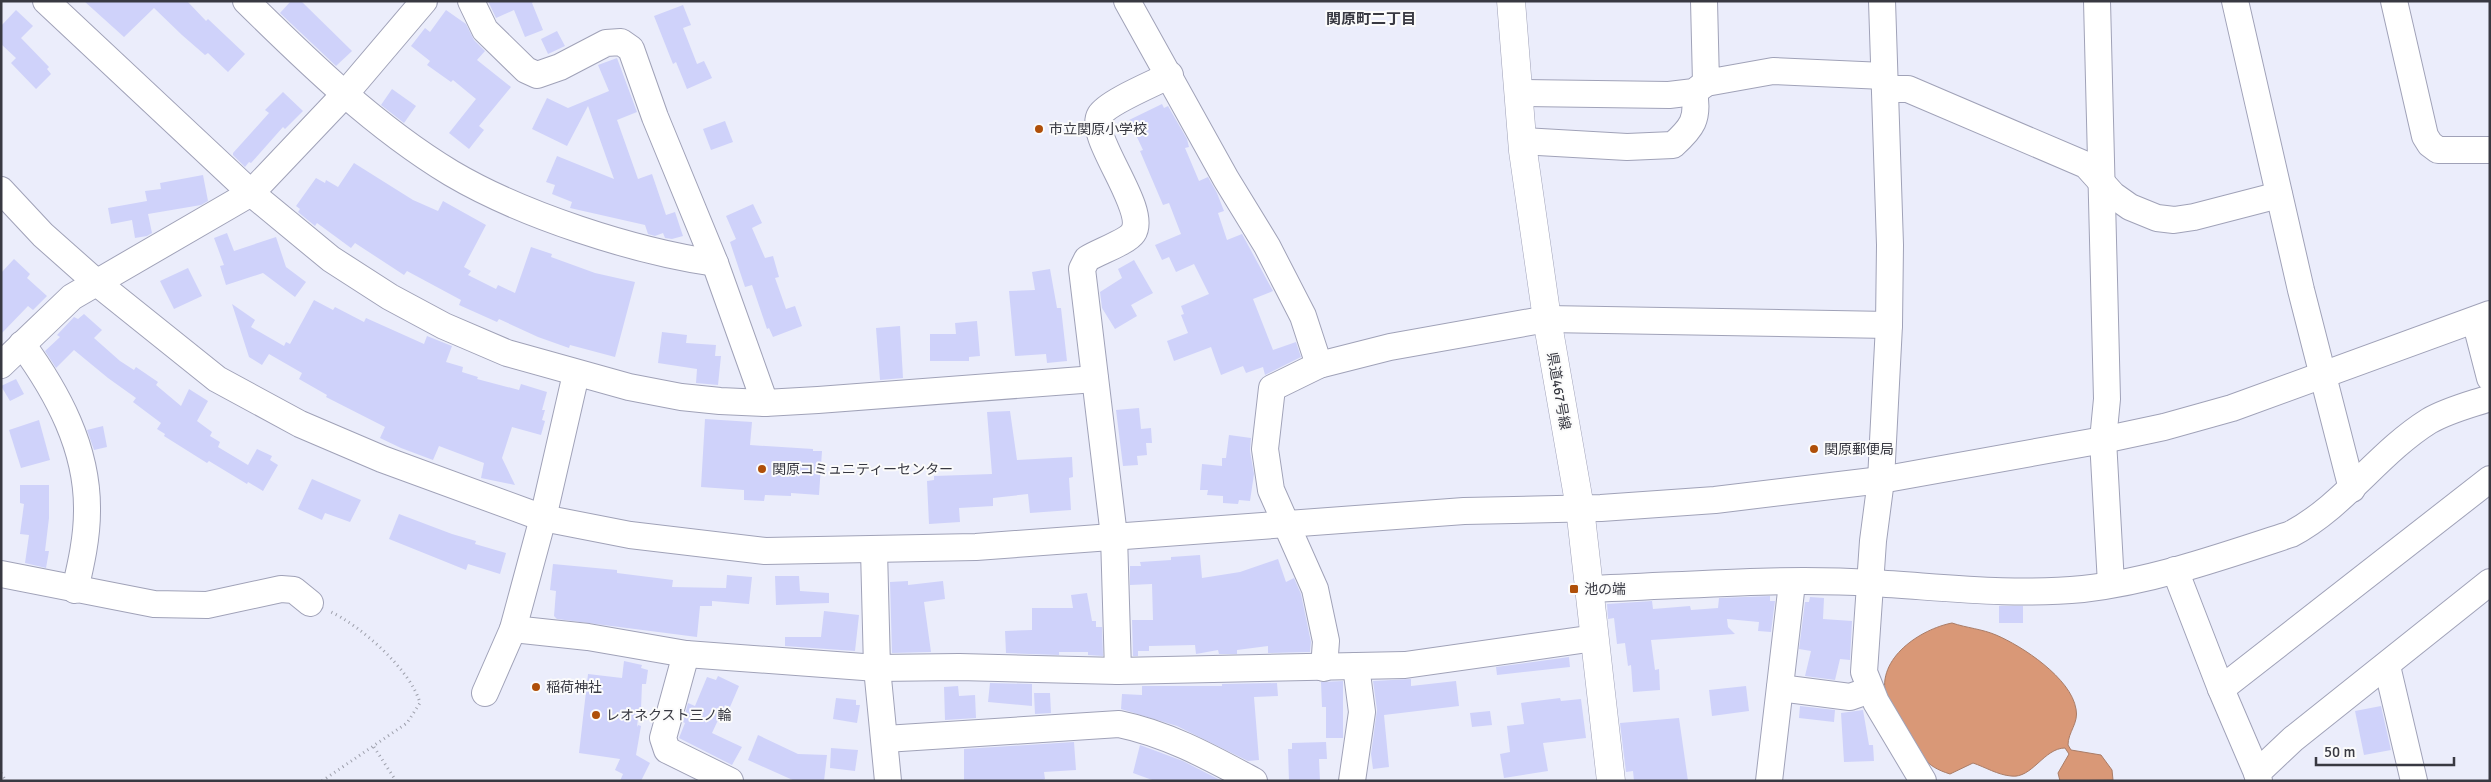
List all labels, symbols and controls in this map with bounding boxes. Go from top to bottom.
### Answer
district label: 関原町二丁目 [1326,10,1416,28]
place label: 市立関原小学校 [1049,121,1147,138]
marker: 市立関原小学校 [1033,123,1045,135]
street label: 県道467号線 [1543,351,1574,431]
place label: 関原郵便局 [1824,441,1894,458]
marker: 関原郵便局 [1808,443,1820,455]
place label: 関原コミュニティーセンター [772,461,953,478]
marker: 関原コミュニティーセンター [756,463,768,475]
place label: 池の端 [1584,581,1626,598]
marker: 池の端 [1568,583,1580,595]
place label: 稲荷神社 [546,679,602,696]
marker: 稲荷神社 [530,681,542,693]
place label: レオネクスト三ノ輪 [606,707,732,724]
marker: レオネクスト三ノ輪 [590,709,602,721]
scale bar [2316,734,2454,766]
text: 50 m [2324,743,2355,761]

